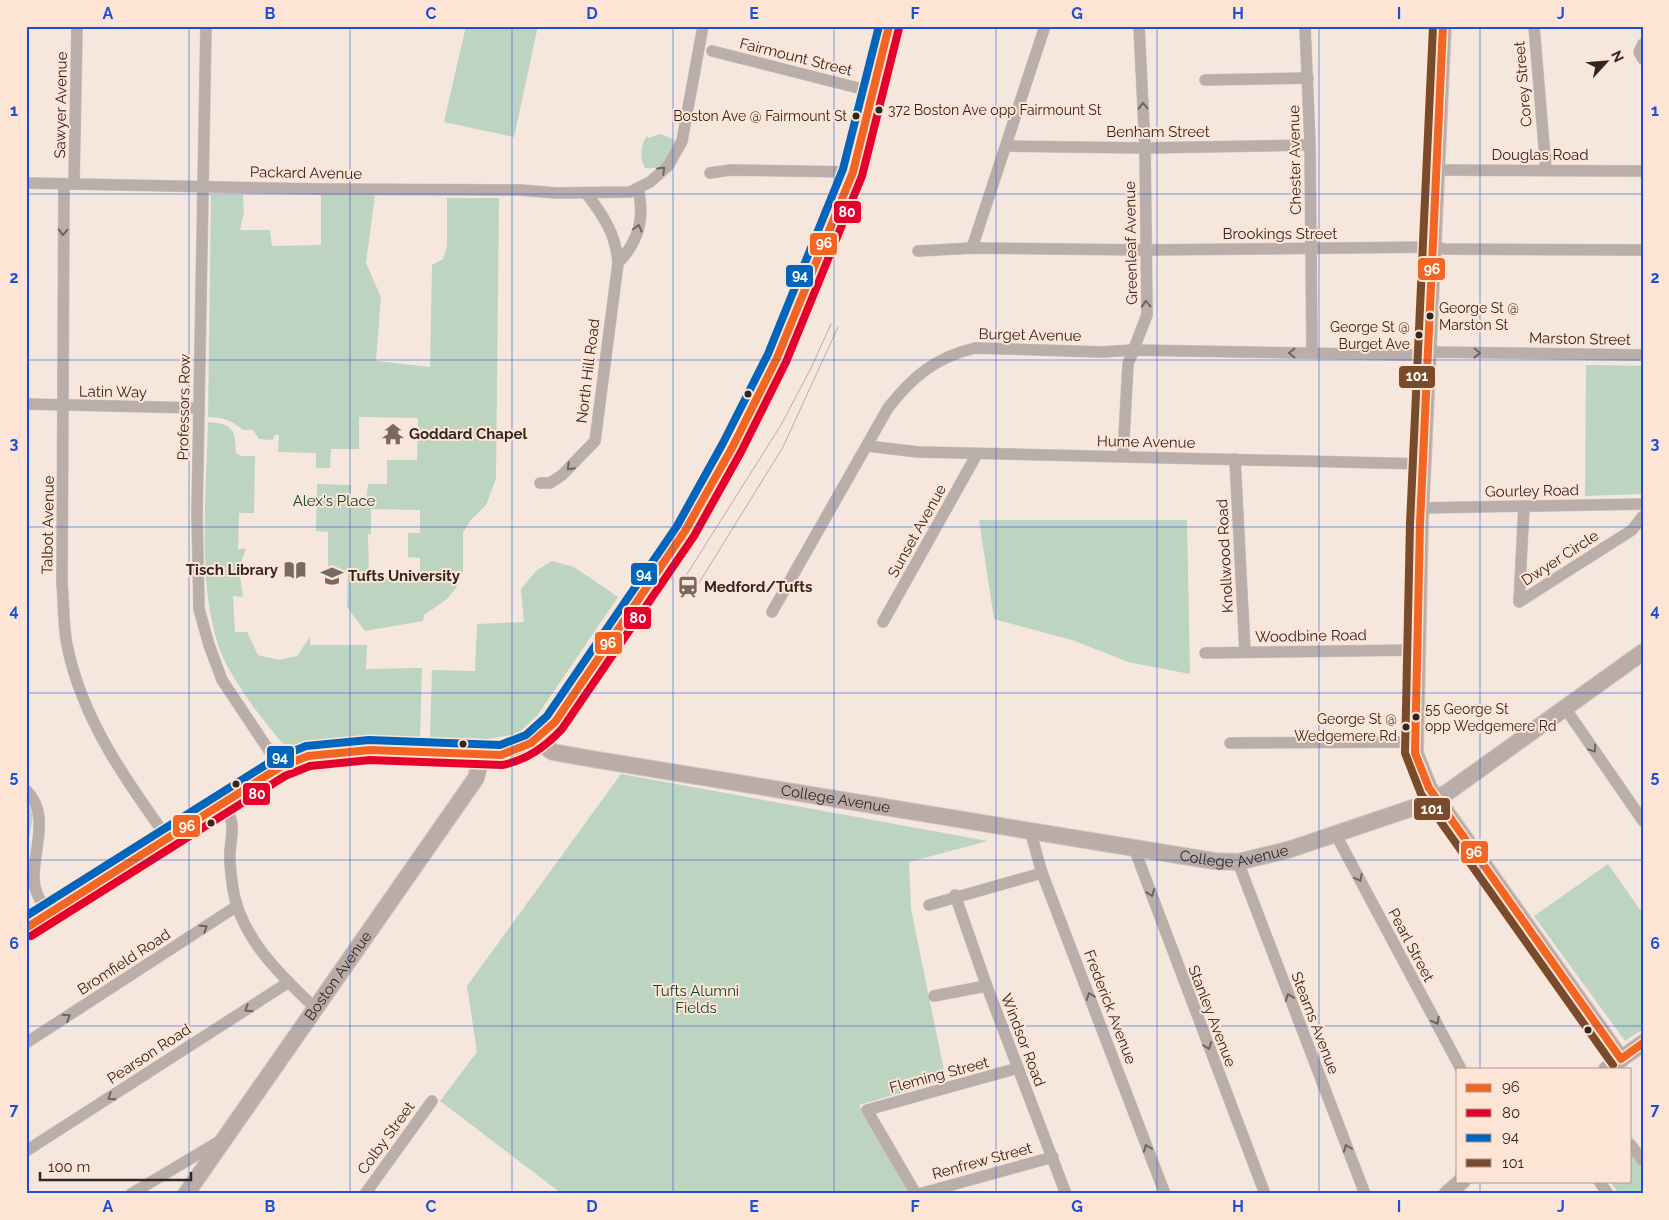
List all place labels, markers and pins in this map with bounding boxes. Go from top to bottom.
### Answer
place label: 372 Boston Ave opp Fairmount St [888,102,1102,118]
marker: 372 Boston Ave opp Fairmount St [874,105,884,115]
place label: Boston Ave @ Fairmount St [673,108,847,124]
marker: Boston Ave @ Fairmount St [851,111,861,121]
place label: George St @ Marston St [1439,300,1519,333]
marker: George St @ Marston St [1425,311,1435,321]
place label: George St @ Burget Ave [1330,319,1410,352]
marker: George St @ Burget Ave [1414,330,1424,340]
unlabelled marker [743,389,753,399]
temple icon: Goddard Chapel [380,421,406,447]
place label: Goddard Chapel [409,425,527,443]
library icon: Tisch Library [282,557,308,583]
place label: Tisch Library [186,561,279,579]
school or university icon: Tufts University [319,563,345,589]
place label: Tufts University [348,567,461,585]
station icon: Medford/Tufts [675,574,701,600]
place label: Medford/Tufts [704,578,812,596]
place label: 55 George St opp Wedgemere Rd [1425,701,1556,734]
place label: George St @ Wedgemere Rd [1294,711,1397,744]
marker: 55 George St opp Wedgemere Rd [1411,712,1421,722]
marker: George St @ Wedgemere Rd [1401,722,1411,732]
unlabelled marker [458,739,468,749]
unlabelled marker [231,779,241,789]
unlabelled marker [206,818,216,828]
unlabelled marker [1583,1025,1593,1035]

